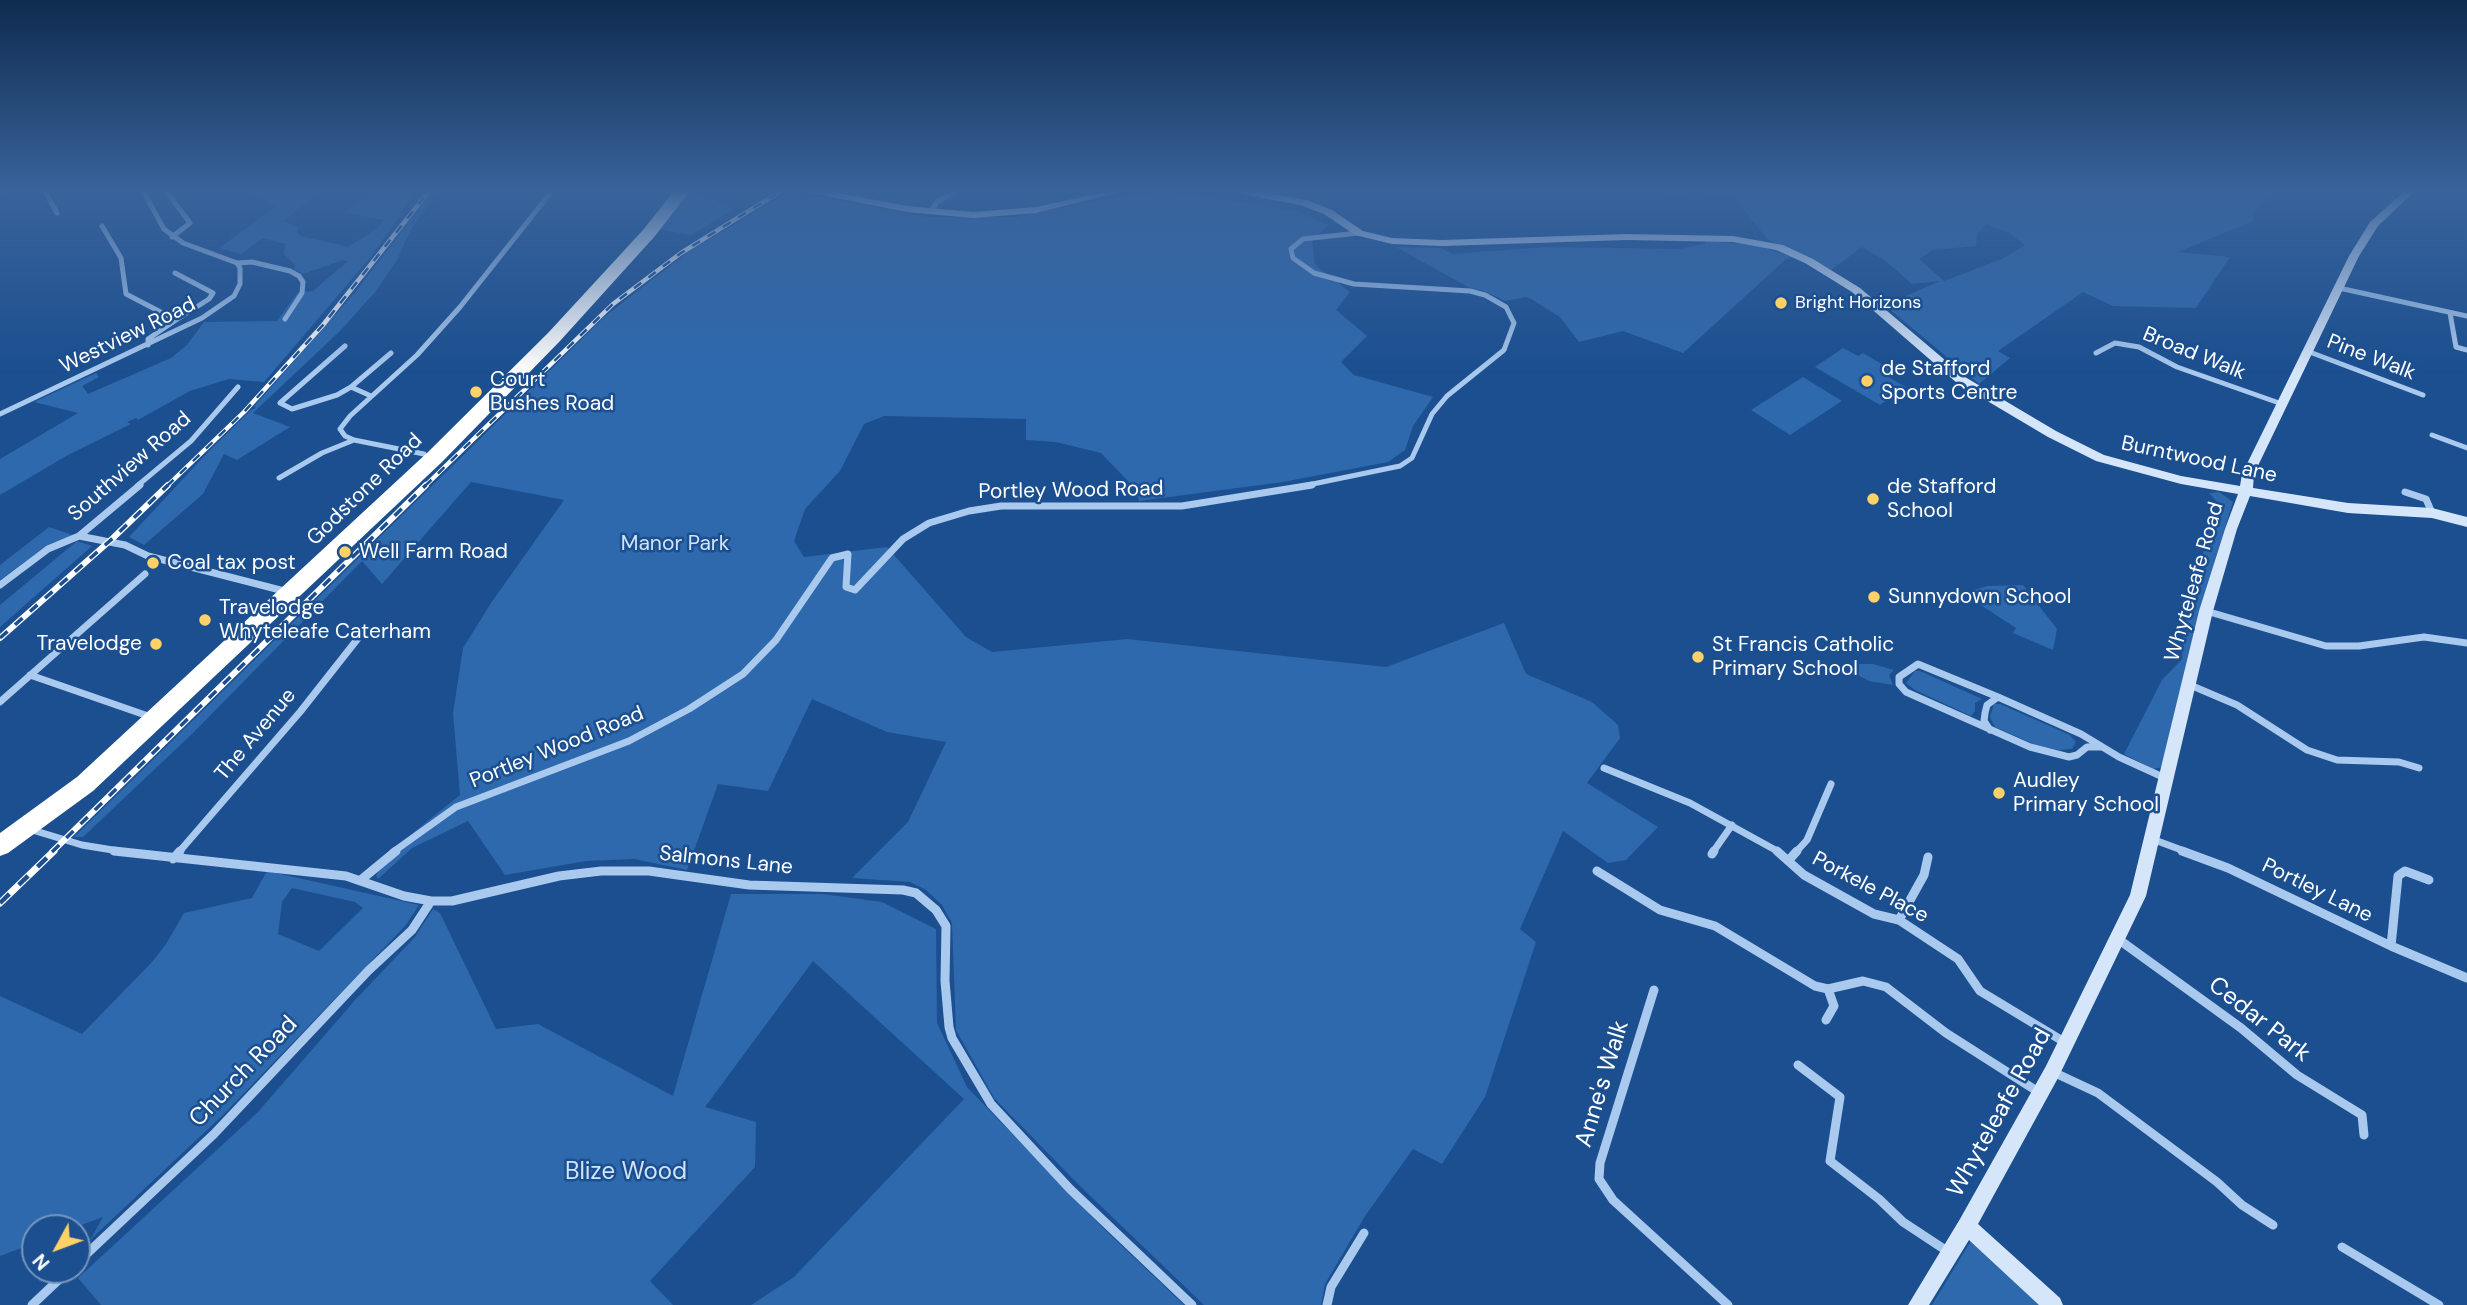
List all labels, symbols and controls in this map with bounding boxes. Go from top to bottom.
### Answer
street label: Westview Road [56,292,200,380]
place label: Bright Horizons [1795,292,1921,314]
marker: Bright Horizons [1773,295,1789,311]
street label: Broad Walk [2139,322,2249,386]
street label: Pine Walk [2323,330,2419,386]
place label: de Stafford Sports Centre [1881,356,2017,406]
place label: Court Bushes Road [490,367,614,417]
marker: de Stafford Sports Centre [1859,373,1875,389]
marker: Court Bushes Road [468,384,484,400]
street label: Southview Road [63,407,197,527]
street label: Godstone Road [302,429,428,551]
street label: Burntwood Lane [2119,431,2279,489]
place label: de Stafford School [1887,474,1996,524]
street label: Portley Wood Road [978,477,1164,505]
marker: de Stafford School [1865,491,1881,507]
street label: Whyteleafe Road [2160,499,2230,665]
park label: Manor Park [621,531,729,557]
place label: Well Farm Road [359,539,508,565]
marker: Well Farm Road [337,544,353,560]
place label: Coal tax post [167,550,296,576]
marker: Coal tax post [145,555,161,571]
place label: Sunnydown School [1888,584,2071,610]
marker: Sunnydown School [1866,589,1882,605]
place label: Travelodge Whyteleafe Caterham [219,595,431,645]
marker: Travelodge Whyteleafe Caterham [197,612,213,628]
place label: Travelodge [37,631,142,657]
place label: St Francis Catholic Primary School [1712,632,1894,682]
marker: Travelodge [148,636,164,652]
marker: St Francis Catholic Primary School [1690,649,1706,665]
street label: The Avenue [210,684,302,786]
street label: Portley Wood Road [466,702,648,794]
place label: Audley Primary School [2013,768,2159,818]
marker: Audley Primary School [1991,785,2007,801]
street label: Salmons Lane [658,841,794,881]
street label: Porkele Place [1808,847,1932,929]
street label: Portley Lane [2258,853,2376,929]
street label: Cedar Park [2202,971,2316,1069]
street label: Church Road [184,1011,304,1133]
street label: Anne's Walk [1570,1017,1636,1151]
street label: Whyteleafe Road [1942,1024,2058,1202]
park label: Blize Wood [565,1159,687,1187]
north arrow [21,1214,91,1284]
text: N [27,1248,55,1275]

